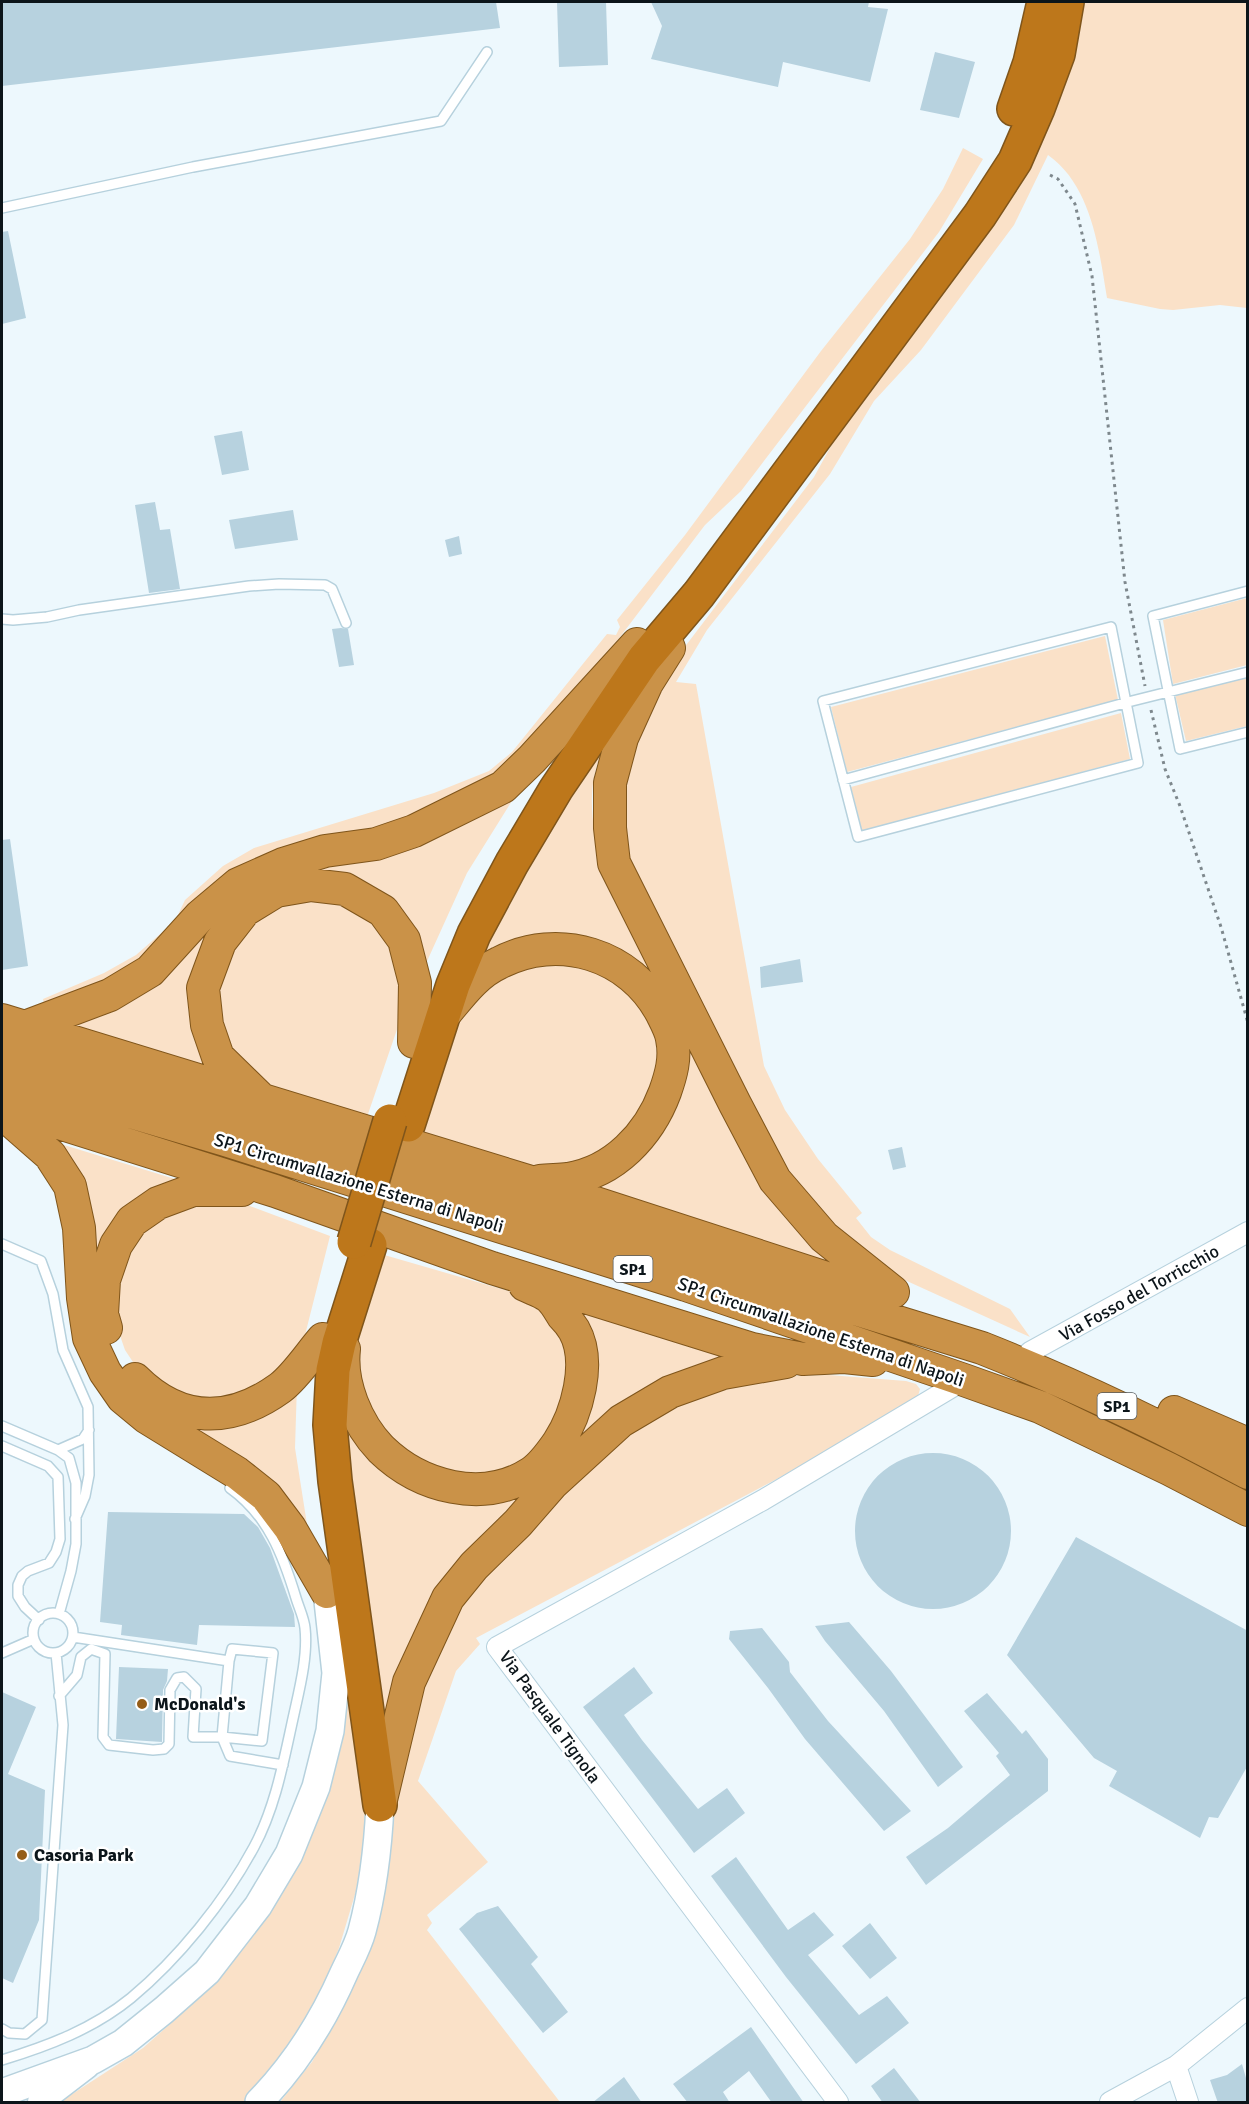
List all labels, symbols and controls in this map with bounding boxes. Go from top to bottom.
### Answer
street label: SP1 Circumvallazione Esterna di Napoli [212,1128,506,1238]
street label: Via Fosso del Torricchio [1055,1240,1223,1346]
road number: SP1 [614,1256,652,1282]
street label: SP1 Circumvallazione Esterna di Napoli [675,1272,967,1392]
road number: SP1 [1098,1393,1136,1419]
street label: Via Pasquale Tignola [495,1646,605,1788]
place label: McDonald's [154,1693,245,1715]
marker: McDonald's [135,1697,149,1711]
place label: Casoria Park [34,1844,134,1866]
marker: Casoria Park [15,1848,29,1862]

